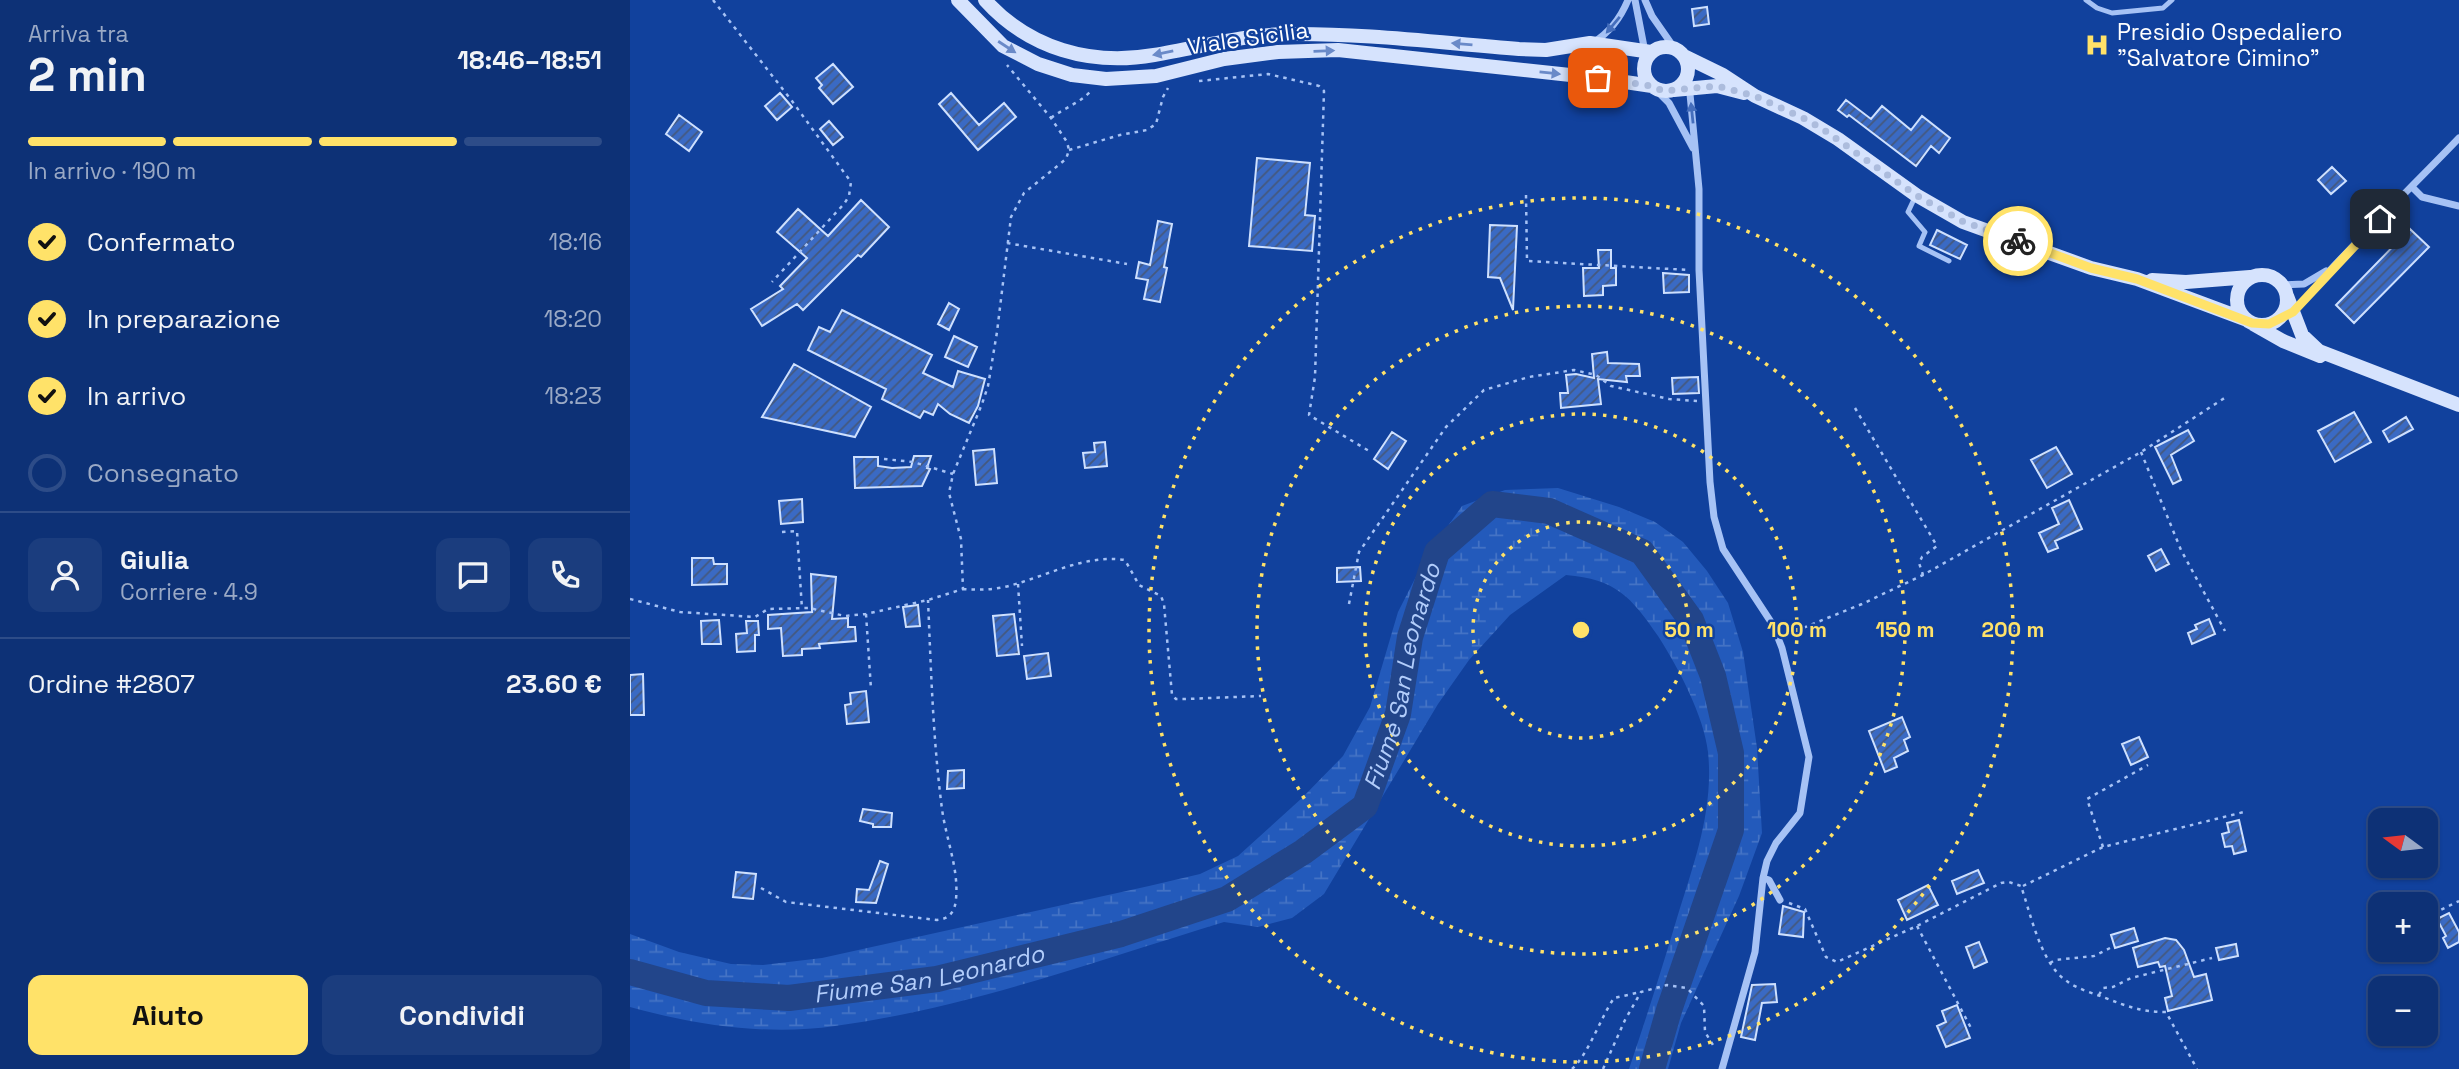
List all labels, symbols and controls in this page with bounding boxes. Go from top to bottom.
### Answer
street label: Viale Sicilia [1186,15,1310,61]
one-way arrow [1605,15,1620,33]
place label: Presidio Ospedaliero "Salvatore Cimino" [2117,17,2342,73]
text: Arriva tra [28,19,129,49]
hospital icon: Presidio Ospedaliero "Salvatore Cimino" [2083,31,2111,59]
one-way arrow [1451,38,1473,49]
one-way arrow [998,40,1017,53]
text: 18:46–18:51 [457,43,602,77]
one-way arrow [1313,45,1335,56]
text: 2 min [28,46,147,104]
one-way arrow [1152,48,1174,59]
pin [1568,48,1628,108]
icon: bag [1579,59,1617,97]
one-way arrow [1539,68,1561,79]
one-way arrow [1686,102,1697,124]
text: In arrivo · 190 m [28,156,196,186]
pin [2350,189,2410,249]
icon: home [2361,200,2399,238]
courier [1983,206,2053,276]
icon: bike [1999,222,2037,260]
icon: check [28,223,66,261]
text: Confermato [87,225,235,259]
text: 18:16 [549,227,602,257]
icon: check [28,300,66,338]
text: In preparazione [87,302,281,336]
text: 18:20 [544,304,602,334]
icon: check [28,377,66,415]
text: In arrivo [87,379,186,413]
text: 18:23 [545,381,602,411]
text: Consegnato [87,456,239,490]
button: person [28,538,102,612]
button: chat [436,538,510,612]
button: phone [528,538,602,612]
text: Giulia [120,543,189,577]
water label: Fiume San Leonardo [1356,558,1448,794]
text: Corriere · 4.9 [120,577,258,607]
text: 50 m [1664,616,1714,643]
text: 100 m [1767,616,1827,643]
text: 150 m [1876,616,1934,643]
text: 200 m [1982,616,2044,643]
centre of rings [1569,618,1593,642]
text: Ordine #2807 [28,667,195,701]
text: 23.60 € [506,667,602,701]
north arrow [2368,808,2438,878]
map controls [2368,808,2438,1046]
button: + [2368,892,2438,962]
water label: Fiume San Leonardo [812,937,1048,1010]
button: Aiuto [28,975,308,1055]
button: Condividi [322,975,602,1055]
button: − [2368,976,2438,1046]

